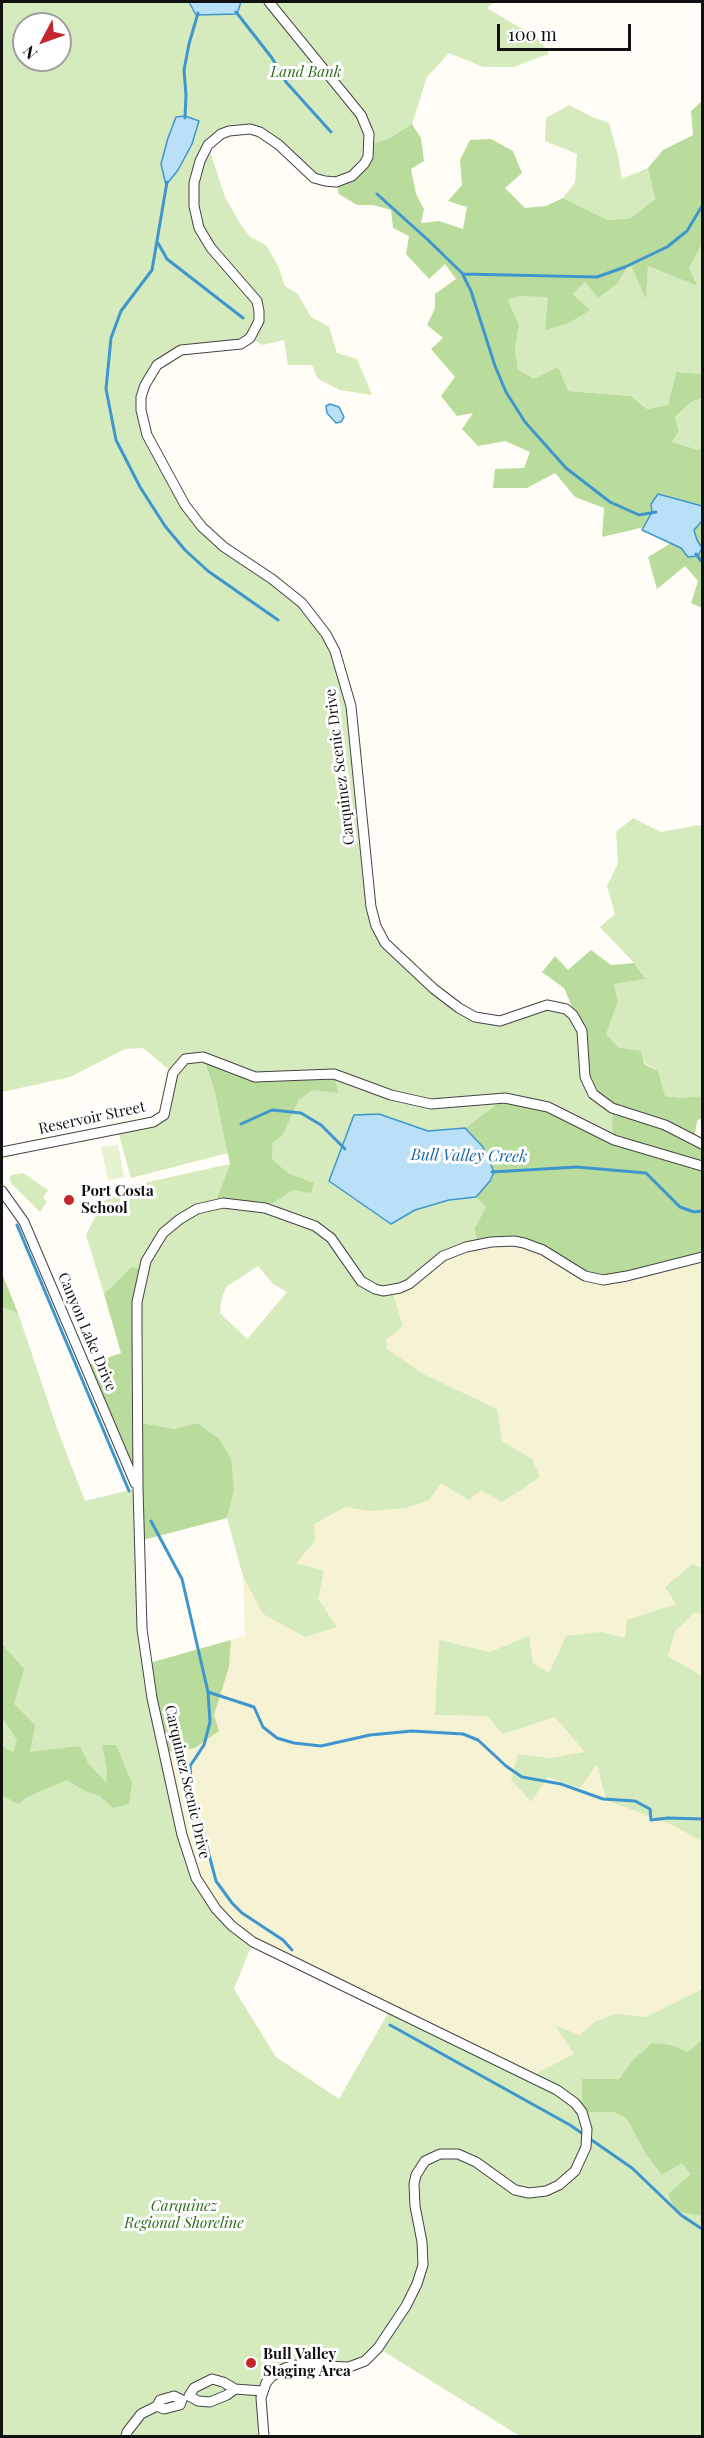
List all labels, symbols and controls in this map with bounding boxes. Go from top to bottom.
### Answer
north arrow [12,12,72,72]
scale bar [500,12,634,50]
text: 100 m [508,22,557,46]
text: N [18,42,41,64]
park label: Land Bank [270,63,342,81]
street label: Carquinez Scenic Drive [321,688,359,846]
street label: Reservoir Street [37,1098,147,1138]
water label: Bull Valley Creek [411,1145,527,1167]
place label: Port Costa School [81,1182,154,1217]
marker: Port Costa School [62,1193,76,1207]
street label: Canyon Lake Drive [54,1270,120,1394]
street label: Carquinez Scenic Drive [161,1703,213,1861]
park label: Carquinez Regional Shoreline [124,2197,244,2232]
place label: Bull Valley Staging Area [263,2345,351,2380]
marker: Bull Valley Staging Area [244,2356,258,2370]

